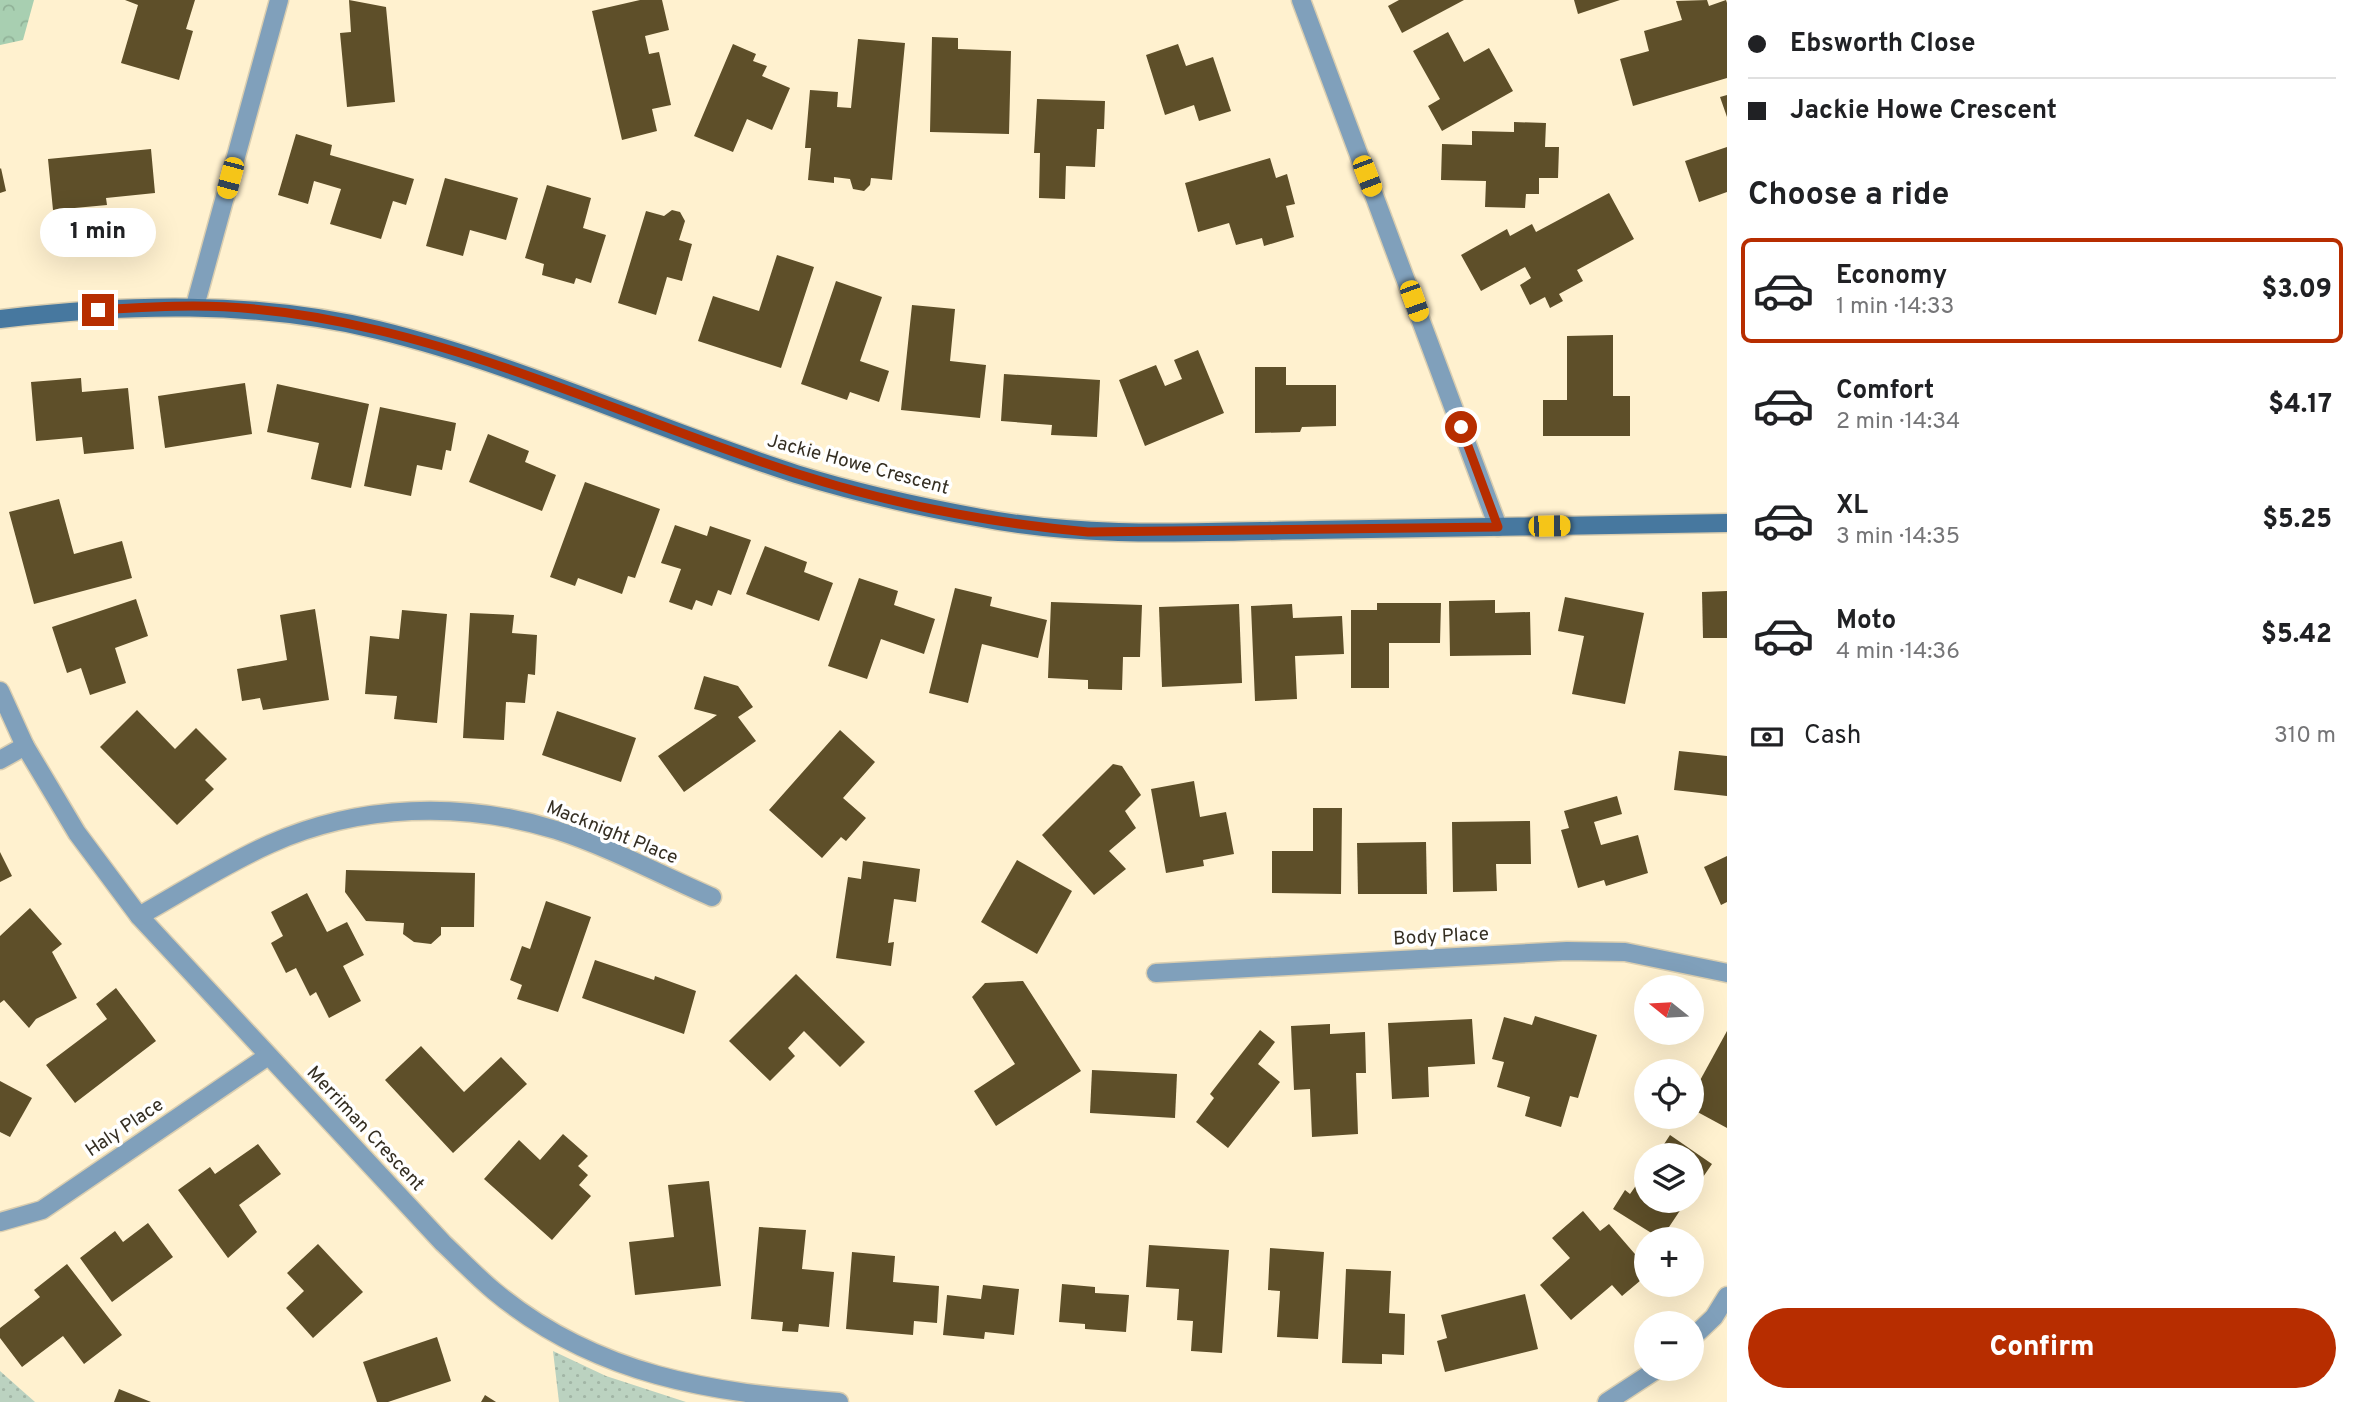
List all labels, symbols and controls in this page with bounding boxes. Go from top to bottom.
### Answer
text: Ebsworth Close [1790,28,1975,61]
text: Jackie Howe Crescent [1790,95,2057,128]
car [1350,153,1385,199]
car [215,155,246,201]
text: Choose a ride [1748,176,1949,216]
callout: 1 min [40,208,156,258]
text: 1 min [70,218,126,247]
icon: car [1752,259,1815,322]
text: Economy [1836,260,1947,293]
text: $3.09 [2262,274,2332,307]
car [1397,278,1432,324]
text: 1 min · 14:33 [1836,293,1954,322]
route end [82,294,114,326]
icon: car [1752,374,1815,437]
text: Comfort [1836,375,1934,408]
text: $4.17 [2268,389,2332,422]
text: 2 min · 14:34 [1836,408,1960,437]
route start [1445,411,1477,443]
street label: Jackie Howe Crescent [764,429,952,501]
icon: car [1752,489,1815,552]
text: XL [1836,490,1868,523]
text: $5.25 [2262,504,2332,537]
car [1528,515,1571,537]
text: 3 min · 14:35 [1836,523,1960,552]
icon: car [1752,604,1815,667]
text: Moto [1836,605,1896,638]
text: $5.42 [2261,619,2332,652]
text: 4 min · 14:36 [1836,638,1960,667]
icon: cash [1748,718,1786,756]
text: Cash [1804,720,1861,753]
text: 310 m [2274,722,2336,751]
street label: Macknight Place [543,796,681,870]
street label: Body Place [1393,923,1489,951]
north arrow [1634,975,1704,1045]
map controls [1634,975,1704,1381]
button: locate [1634,1059,1704,1129]
street label: Merriman Crescent [301,1061,429,1197]
street label: Haly Place [81,1093,169,1163]
button: layers [1634,1143,1704,1213]
button: + [1634,1227,1704,1297]
button: Confirm [1748,1308,2336,1388]
button: − [1634,1311,1704,1381]

